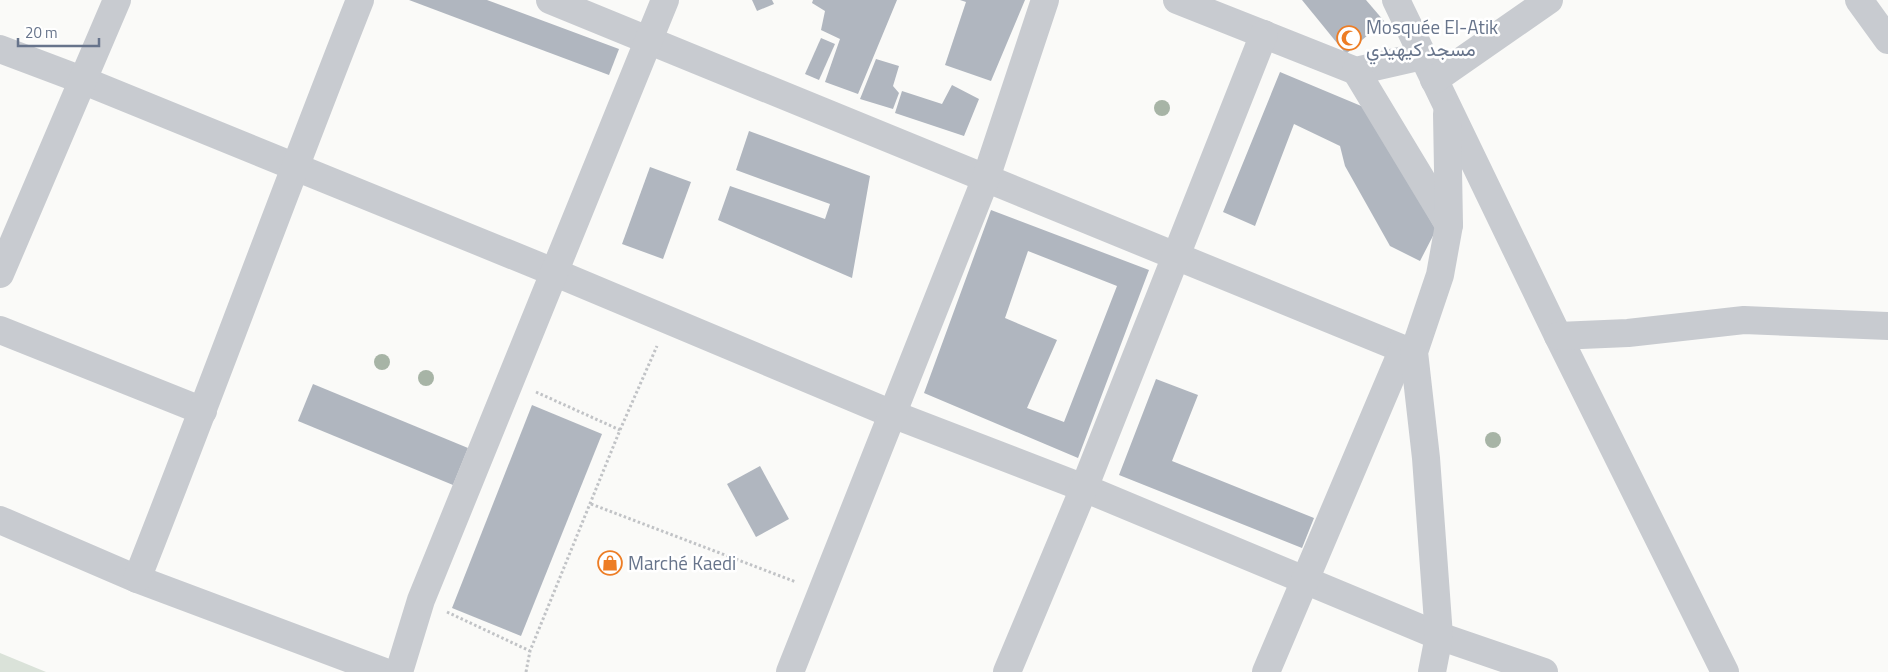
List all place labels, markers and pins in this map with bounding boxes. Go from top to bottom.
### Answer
place label: Mosquée El-Atik مسجد كيهيدي [1366,12,1498,65]
mosque icon: Mosquée El-Atik مسجد كيهيدي [1336,25,1362,51]
place label: Marché Kaedi [628,548,736,577]
shop icon: Marché Kaedi [597,550,623,576]

